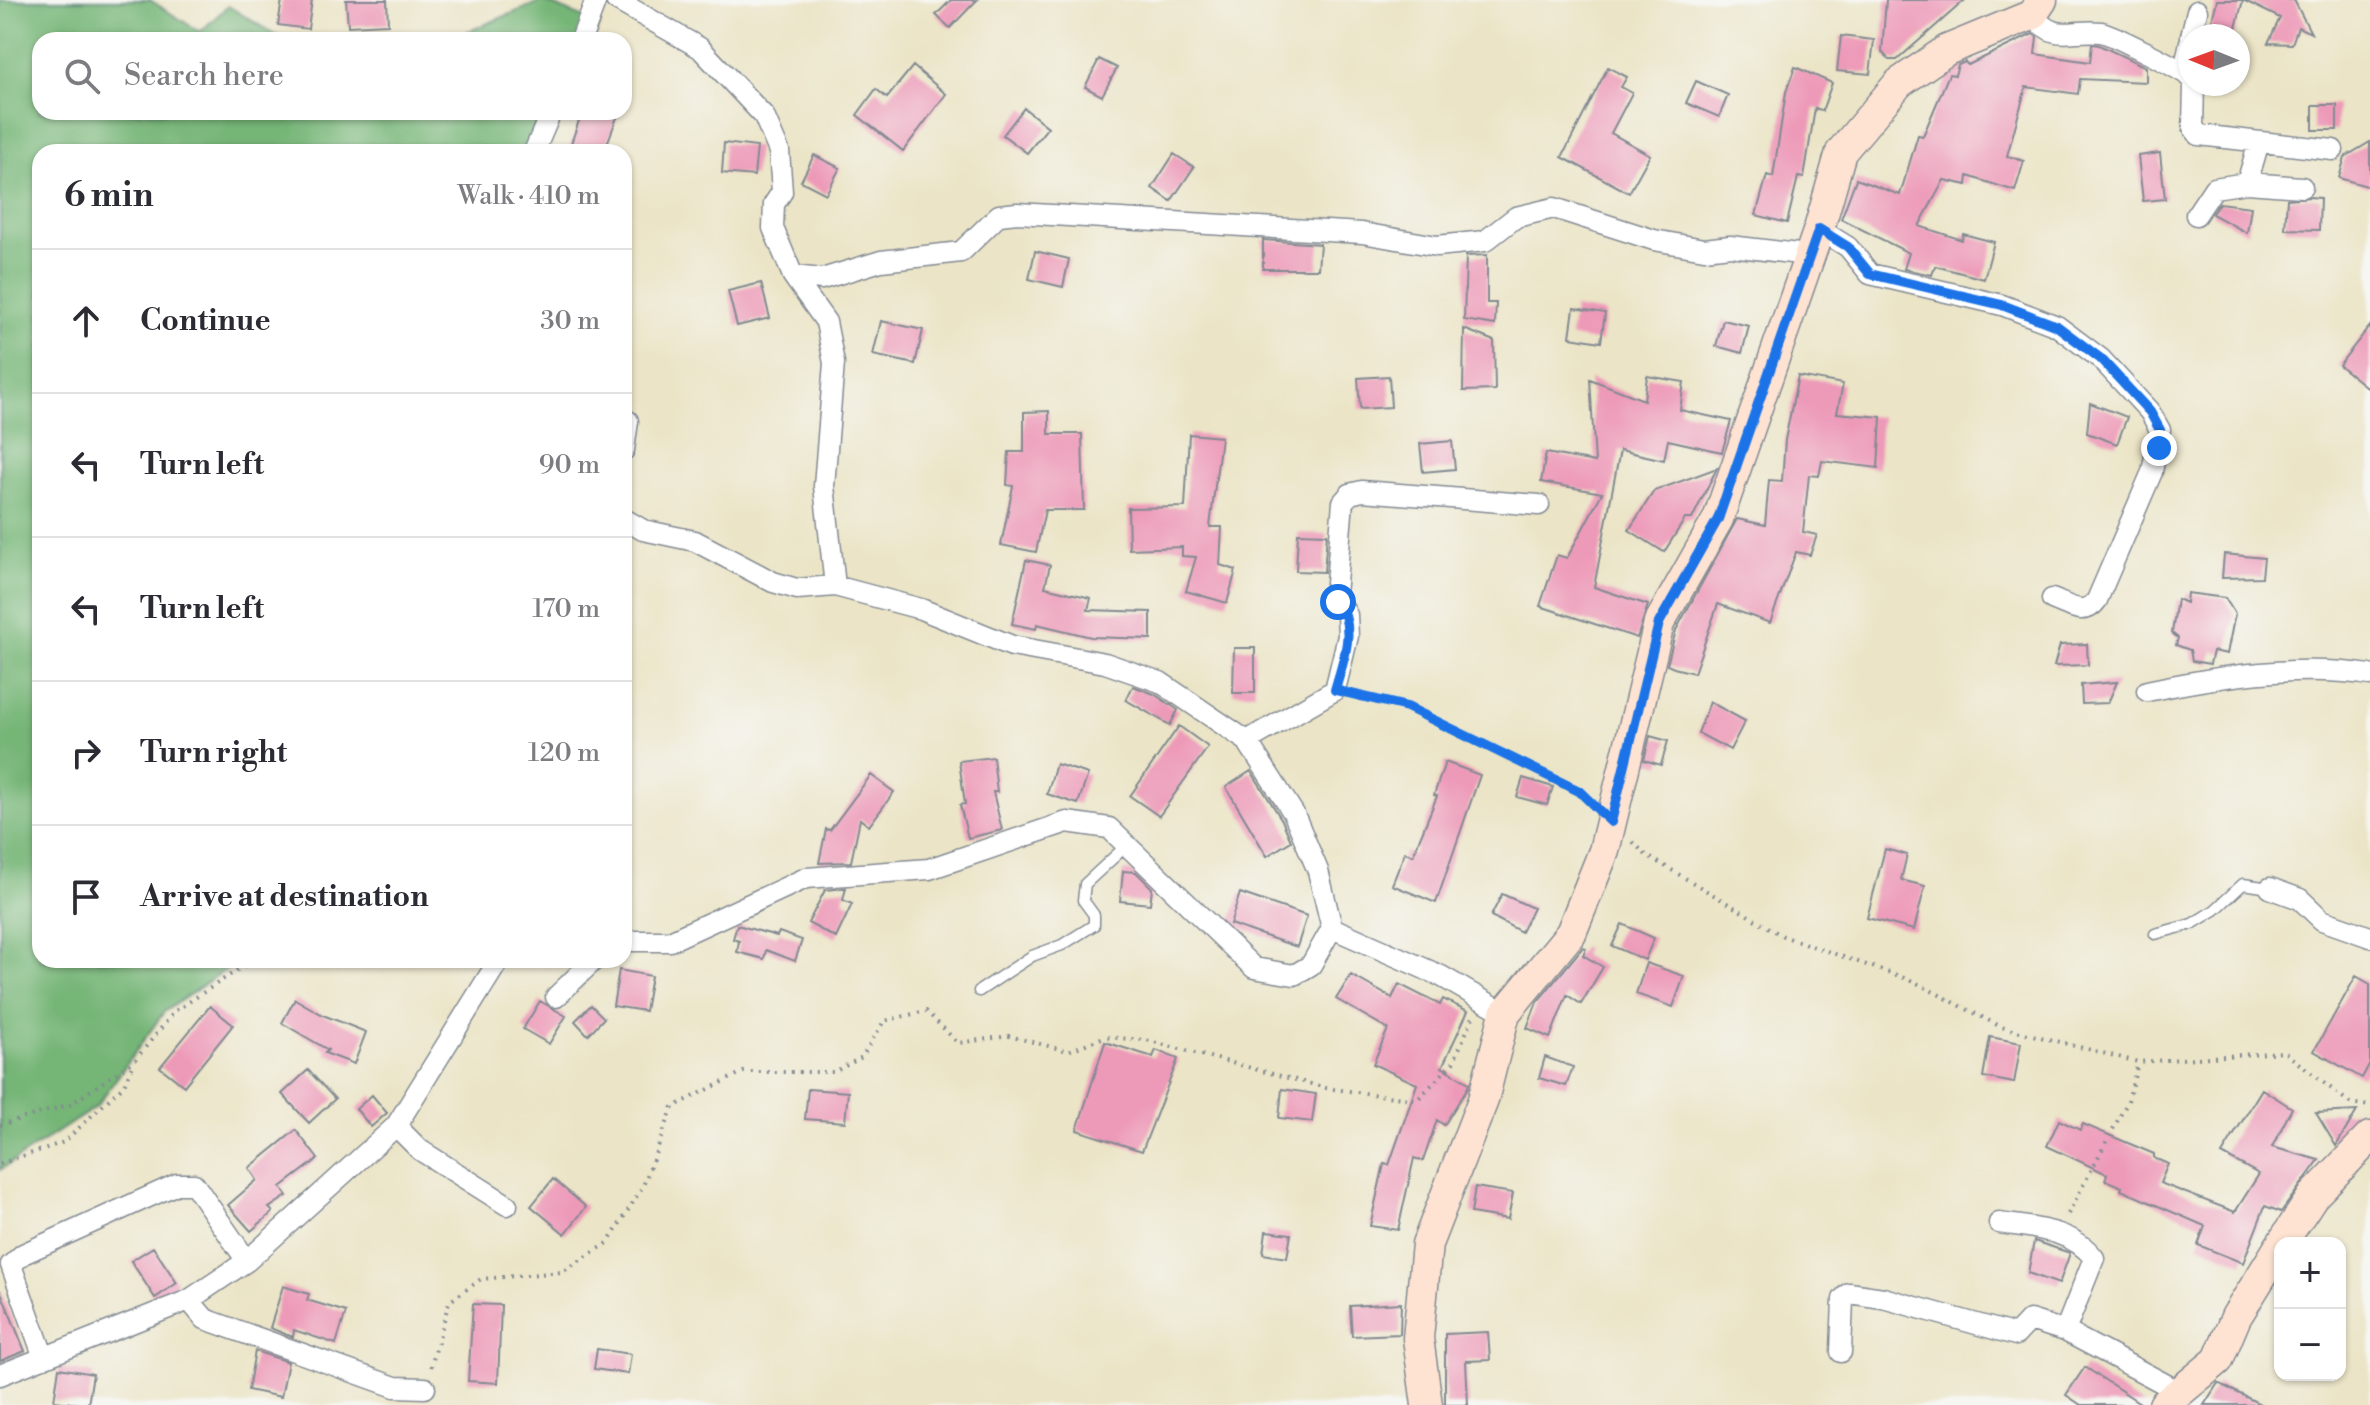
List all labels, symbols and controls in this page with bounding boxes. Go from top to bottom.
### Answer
north arrow [2178,24,2250,96]
search box [32,32,632,120]
icon: search [60,54,104,98]
text: Search here [124,57,284,95]
text: 6 min [64,175,154,217]
text: Walk · 410 m [457,180,600,212]
icon: ahead [64,299,108,343]
text: Continue [140,302,271,340]
text: 30 m [540,305,600,337]
route end [2141,430,2177,466]
icon: left [64,443,108,487]
text: Turn left [140,446,264,484]
text: 90 m [539,449,600,481]
route start [1320,584,1356,620]
icon: left [64,587,108,631]
text: Turn left [140,590,264,628]
text: 170 m [532,593,600,625]
icon: right [64,731,108,775]
text: Turn right [140,734,287,772]
text: 120 m [528,737,600,769]
icon: arrive [64,875,108,919]
text: Arrive at destination [140,878,429,916]
map controls [2274,1237,2346,1381]
button: + [2274,1237,2346,1309]
button: − [2274,1309,2346,1381]

